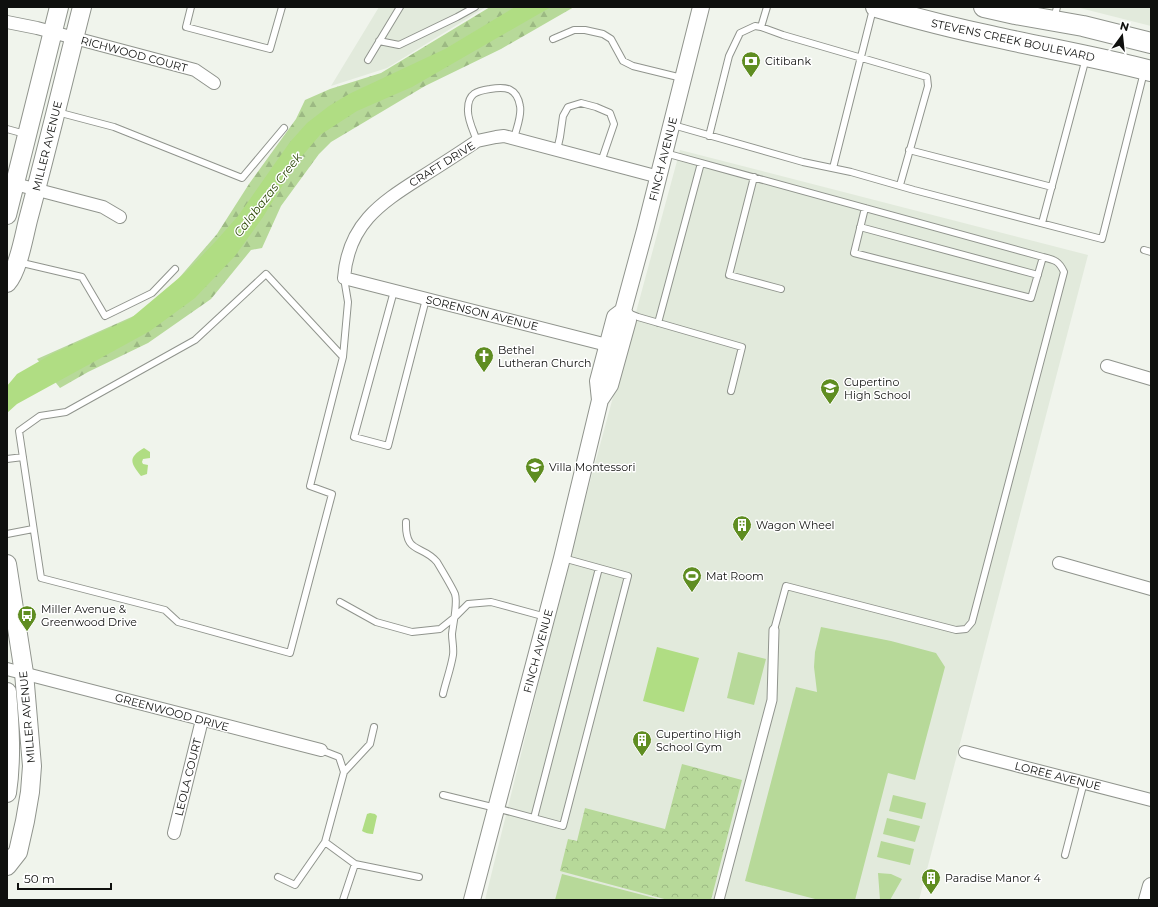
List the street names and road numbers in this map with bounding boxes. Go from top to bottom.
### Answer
street label: STEVENS CREEK BOULEVARD [930,16,1096,64]
street label: RICHWOOD COURT [79,33,189,75]
street label: MILLER AVENUE [29,99,65,193]
street label: FINCH AVENUE [646,115,680,203]
street label: CRAFT DRIVE [407,138,477,190]
street label: SORENSON AVENUE [424,292,540,334]
street label: FINCH AVENUE [520,608,556,694]
street label: MILLER AVENUE [16,670,38,764]
street label: GREENWOOD DRIVE [113,690,231,734]
street label: LEOLA COURT [172,736,205,817]
street label: LOREE AVENUE [1013,759,1103,793]

